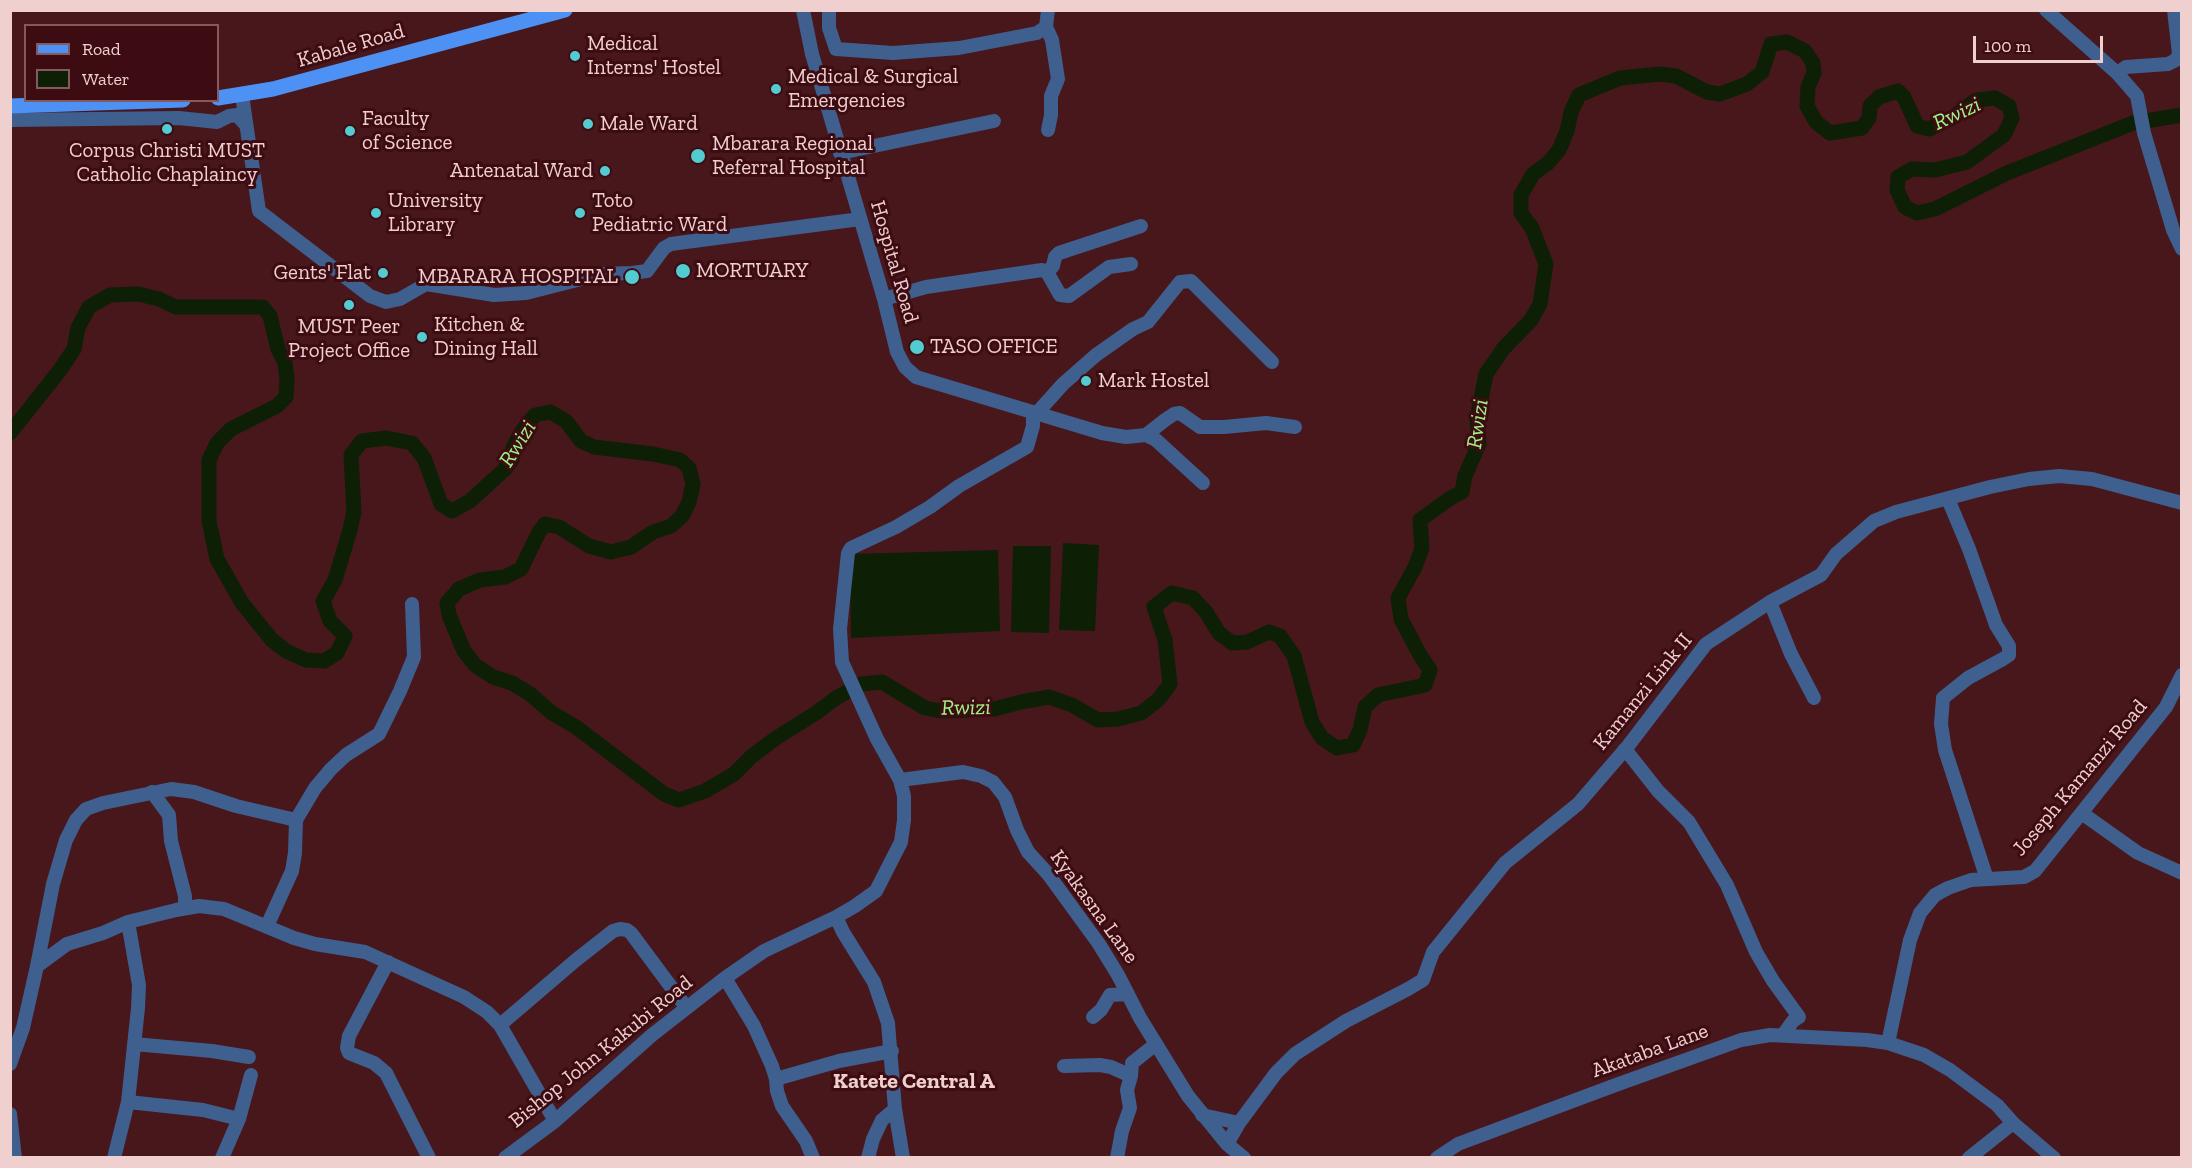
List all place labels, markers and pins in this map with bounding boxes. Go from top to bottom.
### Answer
place label: Medical Interns' Hostel [587,31,721,81]
marker: Medical Interns' Hostel [568,49,582,63]
place label: Medical & Surgical Emergencies [788,64,958,114]
marker: Medical & Surgical Emergencies [769,82,783,96]
place label: Faculty of Science [362,106,452,156]
place label: Male Ward [600,111,698,137]
marker: Male Ward [581,117,595,131]
marker: Corpus Christi MUST Catholic Chaplaincy [160,122,174,136]
marker: Faculty of Science [343,124,357,138]
place label: Mbarara Regional Referral Hospital [712,131,873,181]
place label: Corpus Christi MUST Catholic Chaplaincy [69,138,265,188]
marker: Mbarara Regional Referral Hospital [689,147,707,165]
place label: Antenatal Ward [450,158,593,184]
marker: Antenatal Ward [598,164,612,178]
place label: University Library [388,188,483,238]
place label: Toto Pediatric Ward [592,188,727,238]
marker: University Library [369,206,383,220]
marker: Toto Pediatric Ward [573,206,587,220]
place label: MORTUARY [696,258,808,284]
place label: Gents' Flat [274,260,371,286]
marker: MORTUARY [674,262,692,280]
place label: MBARARA HOSPITAL [418,264,618,290]
marker: Gents' Flat [376,266,390,280]
marker: MBARARA HOSPITAL [623,268,641,286]
marker: MUST Peer Project Office [342,298,356,312]
place label: Kitchen & Dining Hall [434,312,538,362]
place label: MUST Peer Project Office [288,314,410,364]
marker: Kitchen & Dining Hall [415,330,429,344]
place label: TASO OFFICE [930,334,1058,360]
marker: TASO OFFICE [908,338,926,356]
place label: Mark Hostel [1098,368,1209,394]
marker: Mark Hostel [1079,374,1093,388]

